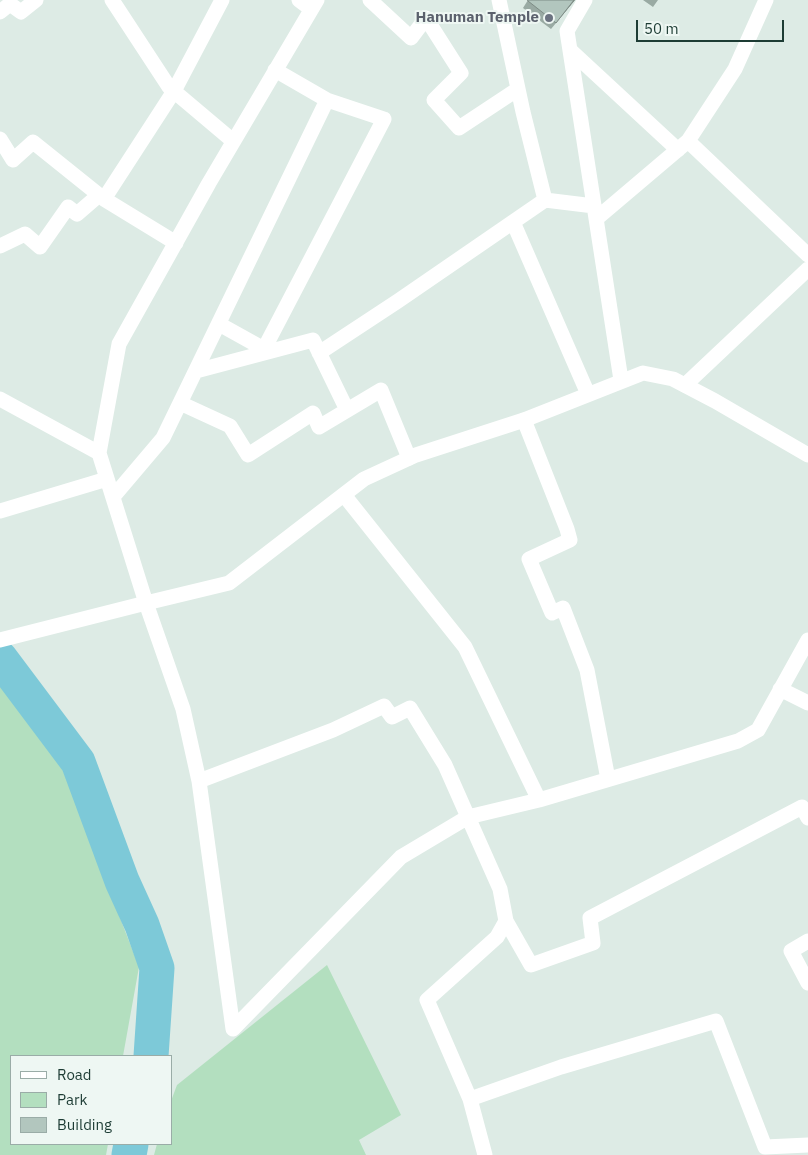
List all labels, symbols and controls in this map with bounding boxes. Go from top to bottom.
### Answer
place label: Hanuman Temple [416,9,539,27]
scale bar [638,10,786,42]
marker: Hanuman Temple [543,12,555,24]
text: 50 m [644,19,679,38]
legend [10,1055,172,1145]
text: Road [57,1065,92,1084]
text: Park [57,1090,87,1109]
text: Building [57,1115,112,1134]

